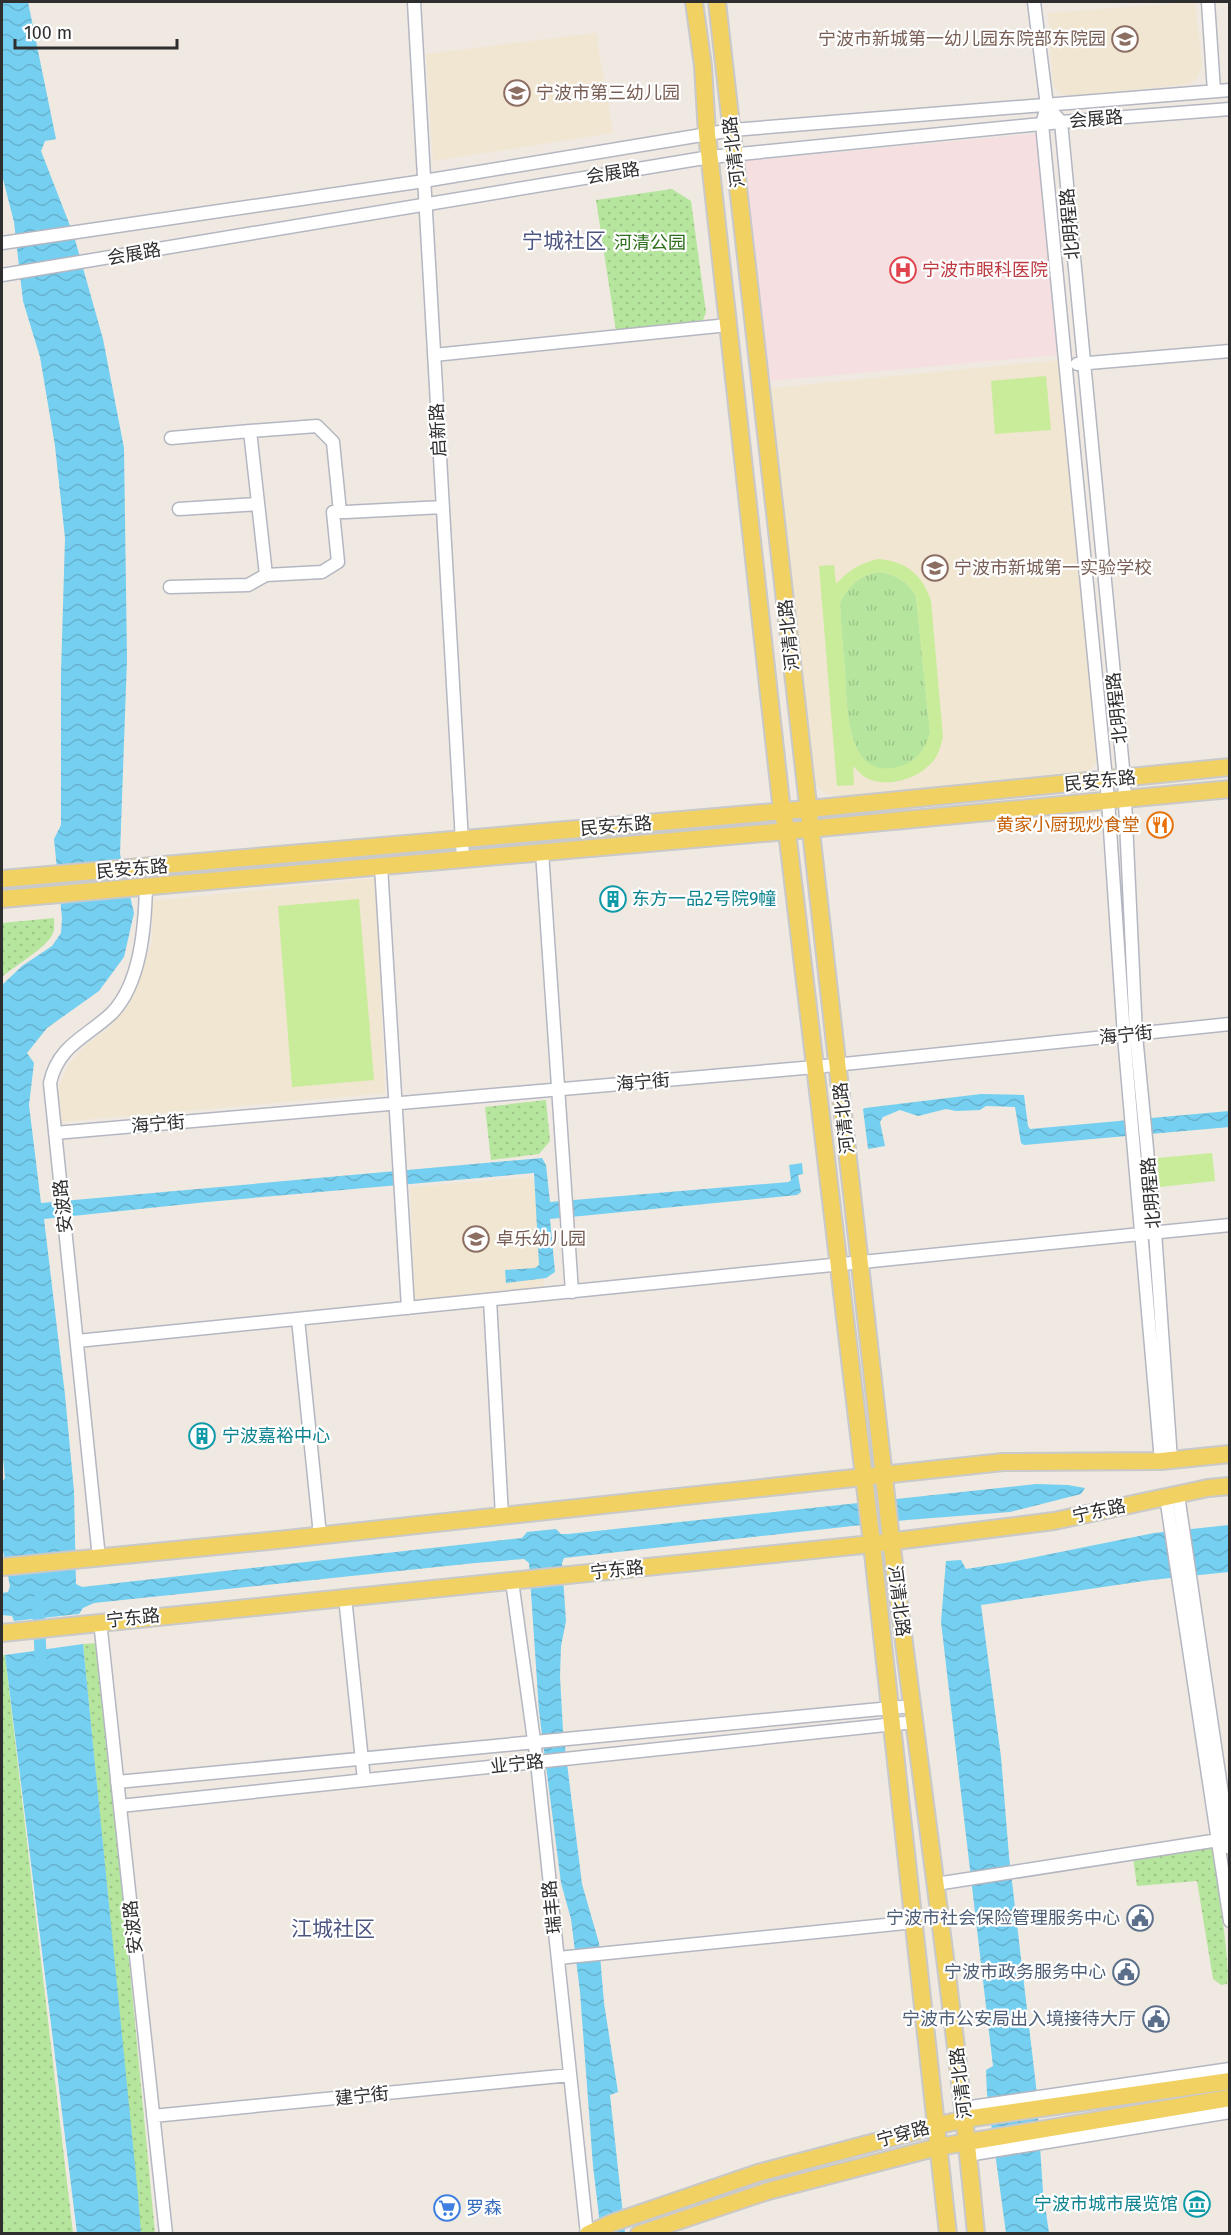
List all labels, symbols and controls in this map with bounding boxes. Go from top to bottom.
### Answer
scale bar [15,12,177,50]
text: 100 m [24,22,72,44]
school or university icon: 宁波市新城第一幼儿园东院部东院园 [1110,24,1140,54]
place label: 宁波市新城第一幼儿园东院部东院园 [818,28,1106,50]
school or university icon: 宁波市第三幼儿园 [502,78,532,108]
place label: 宁波市第三幼儿园 [536,82,680,104]
street label: 会展路 [1068,106,1124,132]
street label: 河清北路 [719,115,749,189]
street label: 会展路 [585,158,641,188]
street label: 北明程路 [1056,187,1084,261]
district label: 宁城社区 [522,228,606,254]
park label: 河清公园 [614,232,686,254]
street label: 会展路 [106,238,162,270]
hospital icon: 宁波市眼科医院 [888,255,918,285]
place label: 宁波市眼科医院 [922,259,1048,281]
street label: 启新路 [426,402,450,458]
school or university icon: 宁波市新城第一实验学校 [920,553,950,583]
place label: 宁波市新城第一实验学校 [954,557,1152,579]
street label: 河清北路 [774,598,804,672]
street label: 北明程路 [1102,671,1132,745]
street label: 民安东路 [1063,766,1137,796]
restaurant icon: 黄家小厨现炒食堂 [1145,810,1175,840]
street label: 民安东路 [579,812,653,840]
place label: 黄家小厨现炒食堂 [996,814,1140,836]
street label: 民安东路 [95,855,169,883]
building icon: 东方一品2号院9幢 [598,884,628,914]
place label: 东方一品2号院9幢 [632,888,776,910]
street label: 海宁街 [1098,1021,1154,1049]
street label: 海宁街 [615,1069,671,1095]
street label: 河清北路 [829,1081,859,1155]
street label: 海宁街 [130,1111,186,1137]
street label: 北明程路 [1137,1156,1165,1230]
street label: 安波路 [49,1178,77,1234]
school or university icon: 卓乐幼儿园 [461,1224,491,1254]
place label: 卓乐幼儿园 [496,1228,586,1250]
building icon: 宁波嘉裕中心 [187,1421,217,1451]
place label: 宁波嘉裕中心 [222,1425,330,1447]
street label: 宁东路 [1070,1495,1128,1527]
street label: 宁东路 [589,1556,645,1584]
street label: 河清北路 [884,1564,914,1638]
street label: 宁东路 [105,1604,161,1632]
street label: 业宁路 [489,1750,545,1778]
street label: 瑞丰路 [538,1879,566,1935]
street label: 安波路 [119,1899,147,1955]
public building icon: 宁波市社会保险管理服务中心 [1125,1903,1155,1933]
place label: 宁波市社会保险管理服务中心 [886,1907,1120,1929]
district label: 江城社区 [291,1916,375,1942]
public building icon: 宁波市政务服务中心 [1111,1957,1141,1987]
place label: 宁波市政务服务中心 [944,1961,1106,1983]
public building icon: 宁波市公安局出入境接待大厅 [1141,2004,1171,2034]
place label: 宁波市公安局出入境接待大厅 [902,2008,1136,2030]
street label: 河清北路 [946,2046,976,2120]
street label: 建宁街 [334,2082,390,2110]
street label: 宁穿路 [874,2116,932,2152]
museum icon: 宁波市城市展览馆 [1182,2189,1212,2219]
supermarket icon: 罗森 [432,2193,462,2223]
place label: 宁波市城市展览馆 [1034,2193,1178,2215]
place label: 罗森 [466,2197,502,2219]

